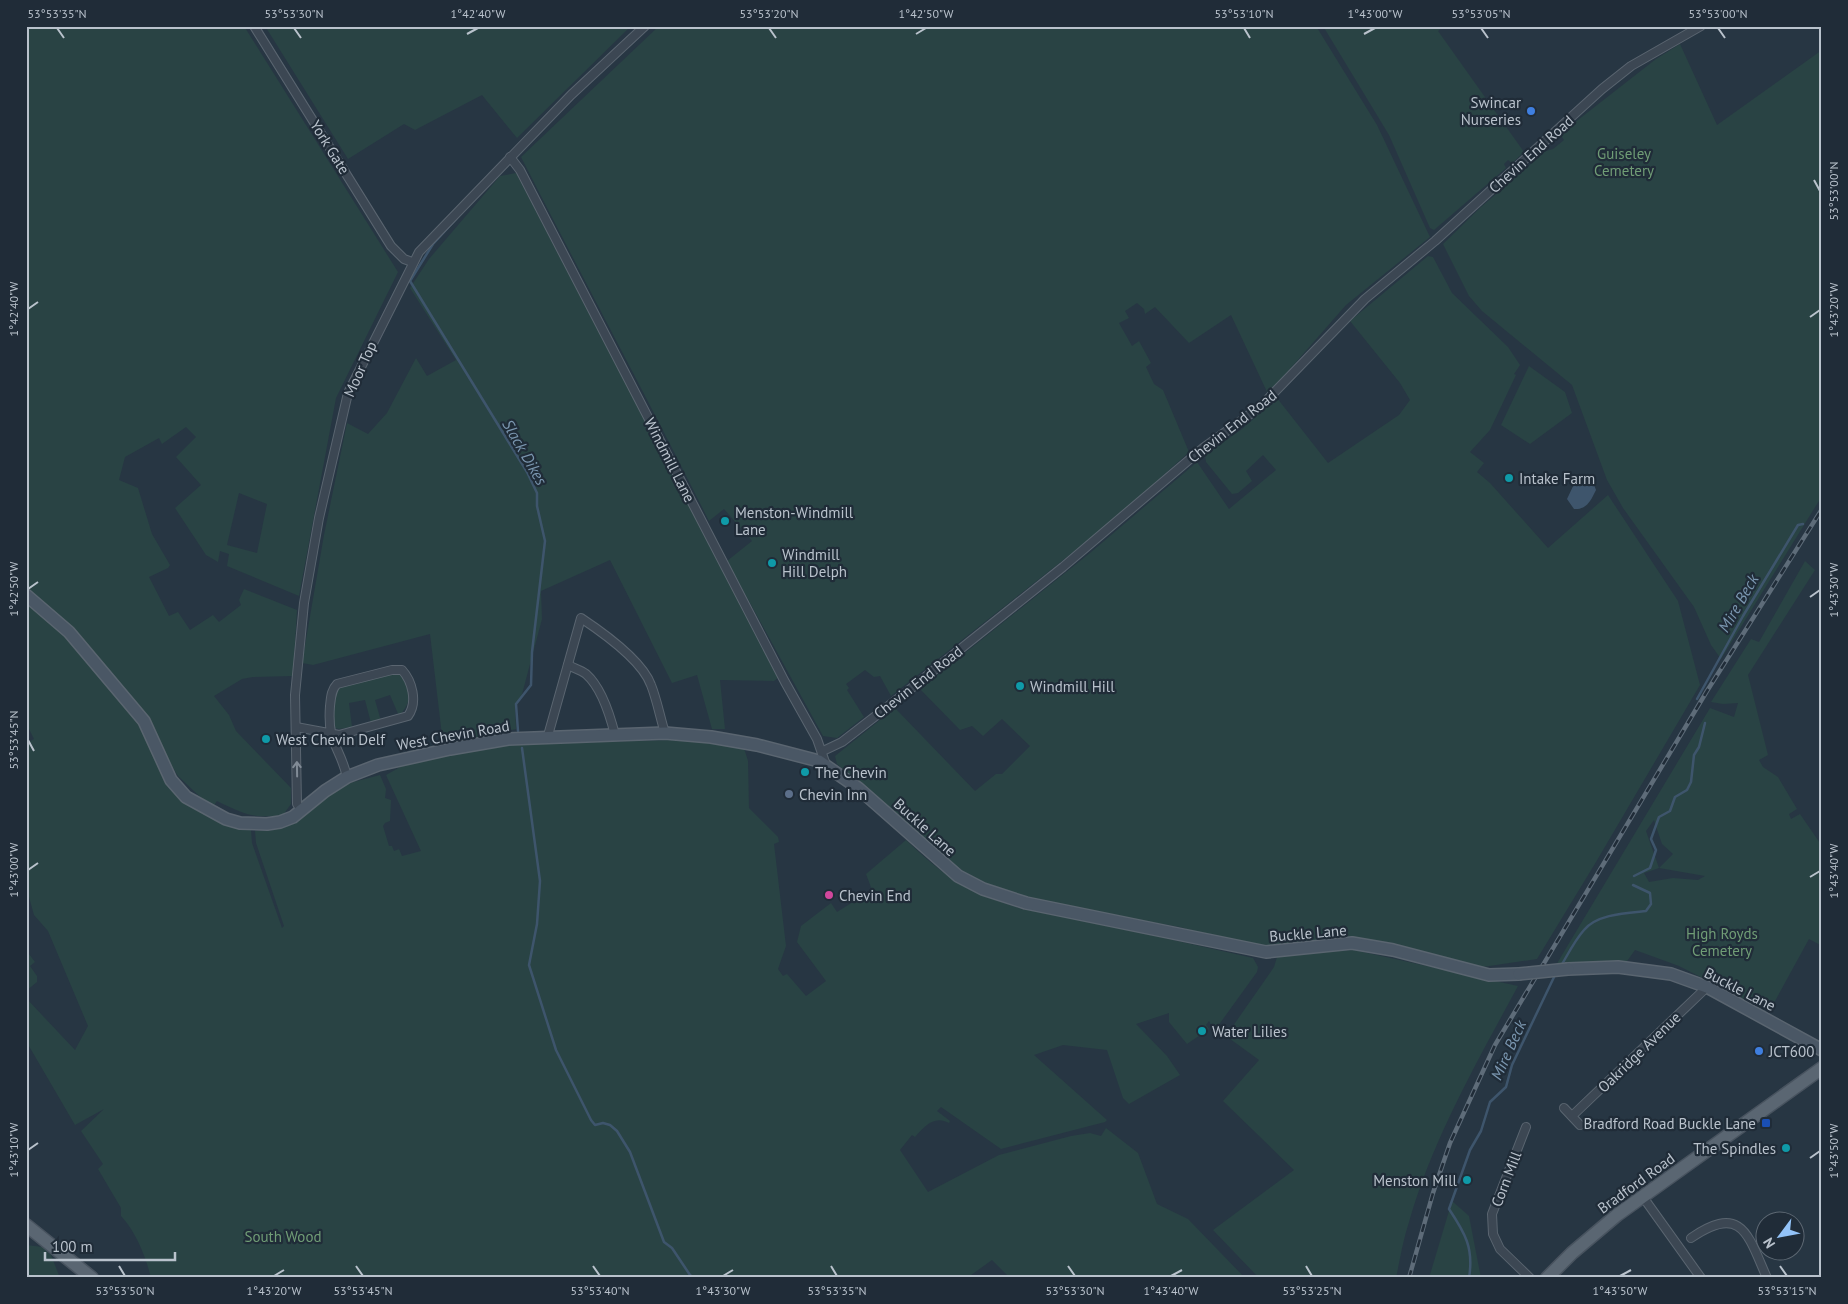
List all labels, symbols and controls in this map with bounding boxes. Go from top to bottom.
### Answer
text: 53°53'35"N [27,6,87,21]
text: 53°53'30"N [264,6,324,21]
text: 1°42'40"W [451,6,505,21]
text: 53°53'20"N [739,6,799,21]
text: 1°42'50"W [899,6,953,21]
text: 53°53'10"N [1214,6,1274,21]
text: 1°43'00"W [1348,6,1402,21]
text: 53°53'05"N [1451,6,1511,21]
text: 53°53'00"N [1688,6,1748,21]
place label: Swincar Nurseries [1461,93,1521,129]
marker: Swincar Nurseries [1525,105,1537,117]
street label: Chevin End Road [1485,111,1577,197]
street label: York Gate [306,116,354,178]
park label: Guiseley Cemetery [1594,144,1654,180]
text: 53°53'00"N [1826,161,1841,221]
text: 1°42'40"W [6,282,21,336]
text: 1°43'20"W [1826,283,1841,337]
street label: Moor Top [339,338,381,400]
street label: Chevin End Road [1184,385,1280,467]
street label: Windmill Lane [641,415,699,505]
water label: Slack Dikes [498,416,552,489]
place label: Intake Farm [1519,469,1595,488]
marker: Intake Farm [1503,472,1515,484]
place label: Menston-Windmill Lane [735,503,854,539]
marker: Menston-Windmill Lane [719,515,731,527]
place label: Windmill Hill Delph [782,545,847,581]
marker: Windmill Hill Delph [766,557,778,569]
text: 1°42'50"W [6,562,21,616]
text: 1°43'30"W [1826,563,1841,617]
water label: Mire Beck [1714,570,1763,635]
street label: Chevin End Road [870,641,966,723]
place label: Windmill Hill [1030,677,1115,696]
marker: Windmill Hill [1014,680,1026,692]
text: 53°53'45"N [6,710,21,770]
street label: West Chevin Road [395,716,511,754]
place label: West Chevin Delf [276,730,386,749]
marker: West Chevin Delf [260,733,272,745]
one-way arrow [292,761,301,777]
place label: The Chevin [815,763,887,782]
marker: The Chevin [799,766,811,778]
place label: Chevin Inn [799,785,867,804]
marker: Chevin Inn [783,788,795,800]
street label: Buckle Lane [890,794,960,860]
text: 1°43'00"W [6,843,21,897]
text: 1°43'40"W [1826,844,1841,898]
place label: Chevin End [839,886,911,905]
marker: Chevin End [823,889,835,901]
street label: Buckle Lane [1269,920,1347,946]
park label: High Royds Cemetery [1686,924,1758,960]
street label: Buckle Lane [1701,963,1779,1015]
street label: Oakridge Avenue [1594,1008,1684,1096]
water label: Mire Beck [1486,1016,1530,1083]
place label: Water Lilies [1212,1022,1287,1041]
marker: Water Lilies [1196,1025,1208,1037]
place label: JCT600 [1768,1042,1814,1061]
marker: JCT600 [1753,1045,1765,1057]
place label: Bradford Road Buckle Lane [1584,1114,1756,1133]
marker: Bradford Road Buckle Lane [1760,1117,1772,1129]
text: 1°43'10"W [6,1123,21,1177]
text: 1°43'50"W [1826,1124,1841,1178]
place label: The Spindles [1693,1139,1776,1158]
marker: The Spindles [1780,1142,1792,1154]
street label: Corn Mill [1487,1148,1525,1210]
street label: Bradford Road [1594,1149,1678,1217]
place label: Menston Mill [1373,1171,1458,1190]
marker: Menston Mill [1461,1174,1473,1186]
north arrow [1756,1212,1806,1262]
park label: South Wood [244,1227,322,1246]
scale bar [45,1229,175,1261]
text: N [1759,1234,1779,1252]
text: 100 m [52,1237,93,1256]
text: 53°53'50"N [95,1283,155,1298]
text: 1°43'20"W [247,1283,301,1298]
text: 53°53'45"N [333,1283,393,1298]
text: 53°53'40"N [570,1283,630,1298]
text: 1°43'30"W [696,1283,750,1298]
text: 53°53'35"N [807,1283,867,1298]
text: 53°53'30"N [1045,1283,1105,1298]
text: 1°43'40"W [1144,1283,1198,1298]
text: 53°53'25"N [1282,1283,1342,1298]
text: 1°43'50"W [1593,1283,1647,1298]
text: 53°53'15"N [1757,1283,1817,1298]

